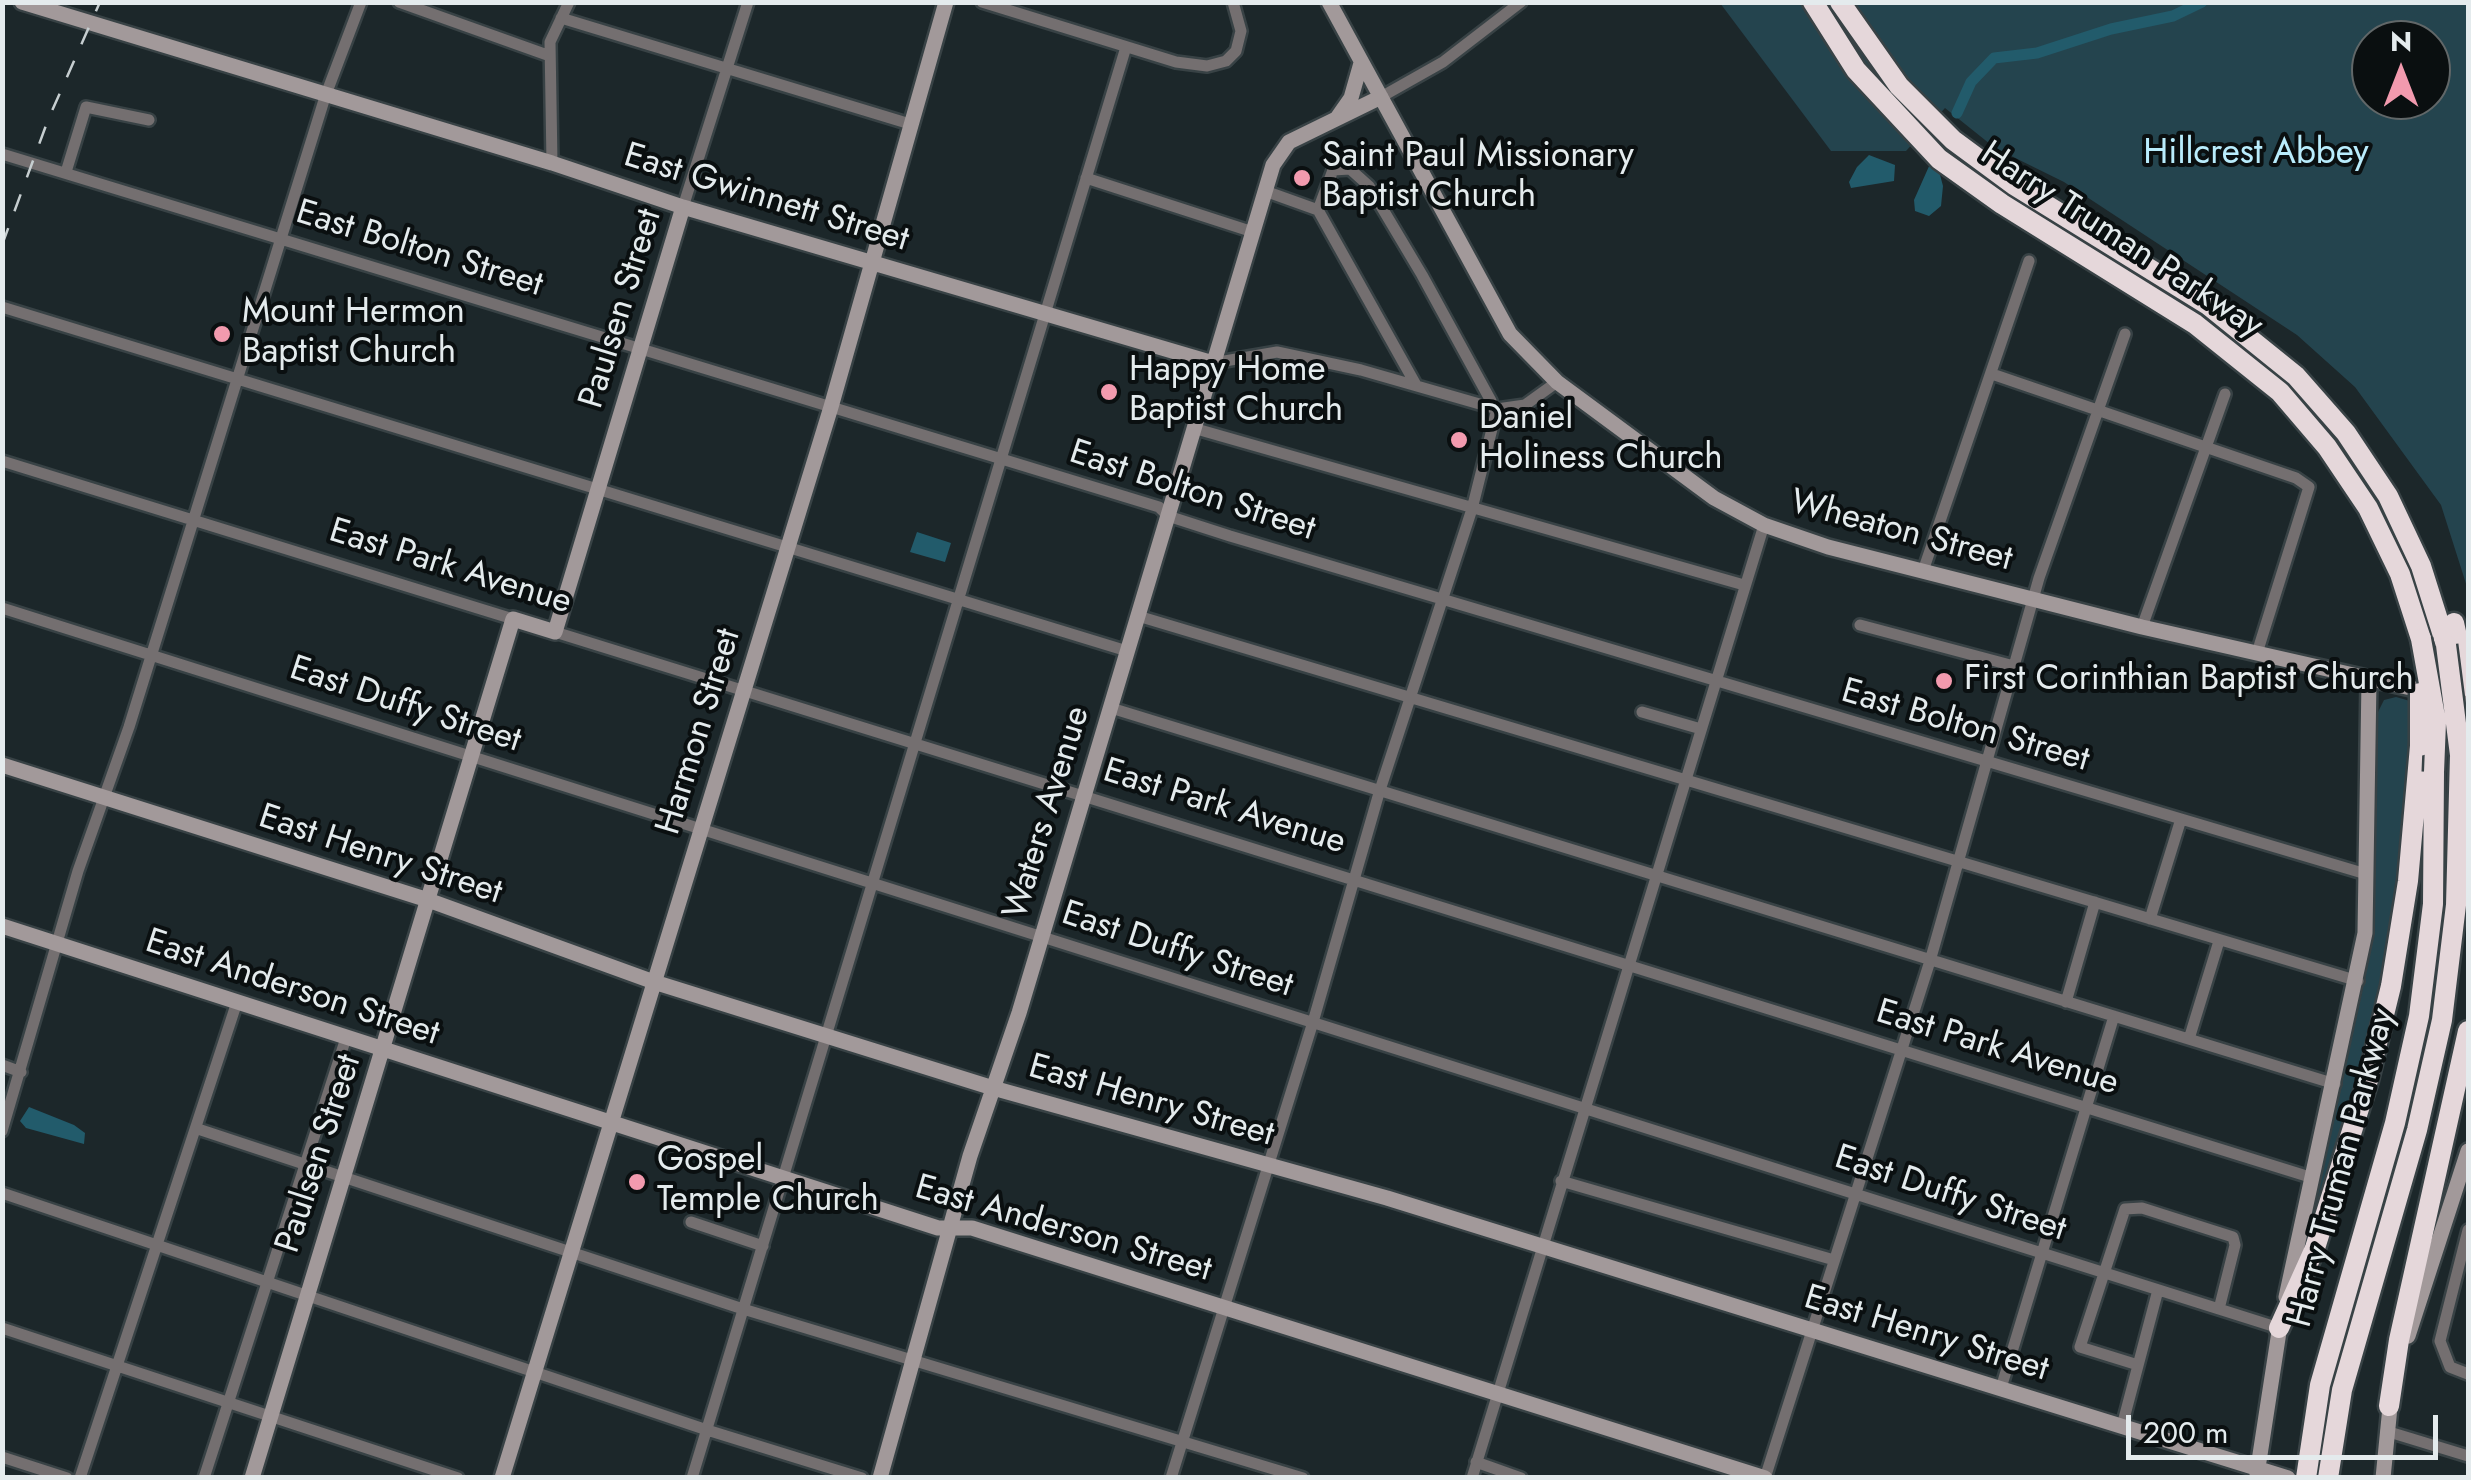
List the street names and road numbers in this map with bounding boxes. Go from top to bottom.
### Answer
street label: Harry Truman Parkway [1972,134,2270,348]
street label: East Gwinnett Street [619,136,913,262]
street label: East Bolton Street [291,193,547,307]
street label: Paulsen Street [572,204,672,414]
street label: East Bolton Street [1064,433,1320,551]
street label: Wheaton Street [1786,482,2016,582]
street label: East Park Avenue [324,511,576,625]
street label: Harmon Street [649,624,751,840]
street label: East Duffy Street [284,649,526,763]
street label: East Bolton Street [1836,672,2094,782]
street label: Waters Avenue [996,702,1100,924]
street label: East Park Avenue [1098,751,1350,865]
street label: East Henry Street [253,797,507,915]
street label: East Duffy Street [1056,894,1298,1008]
street label: East Anderson Street [140,922,444,1056]
street label: East Park Avenue [1871,992,2123,1106]
street label: Harry Truman Parkway [2280,1004,2406,1332]
street label: East Henry Street [1024,1047,1278,1157]
street label: Paulsen Street [268,1050,372,1258]
street label: East Duffy Street [1829,1138,2071,1252]
street label: East Anderson Street [910,1168,1216,1292]
street label: East Henry Street [1799,1278,2053,1392]

